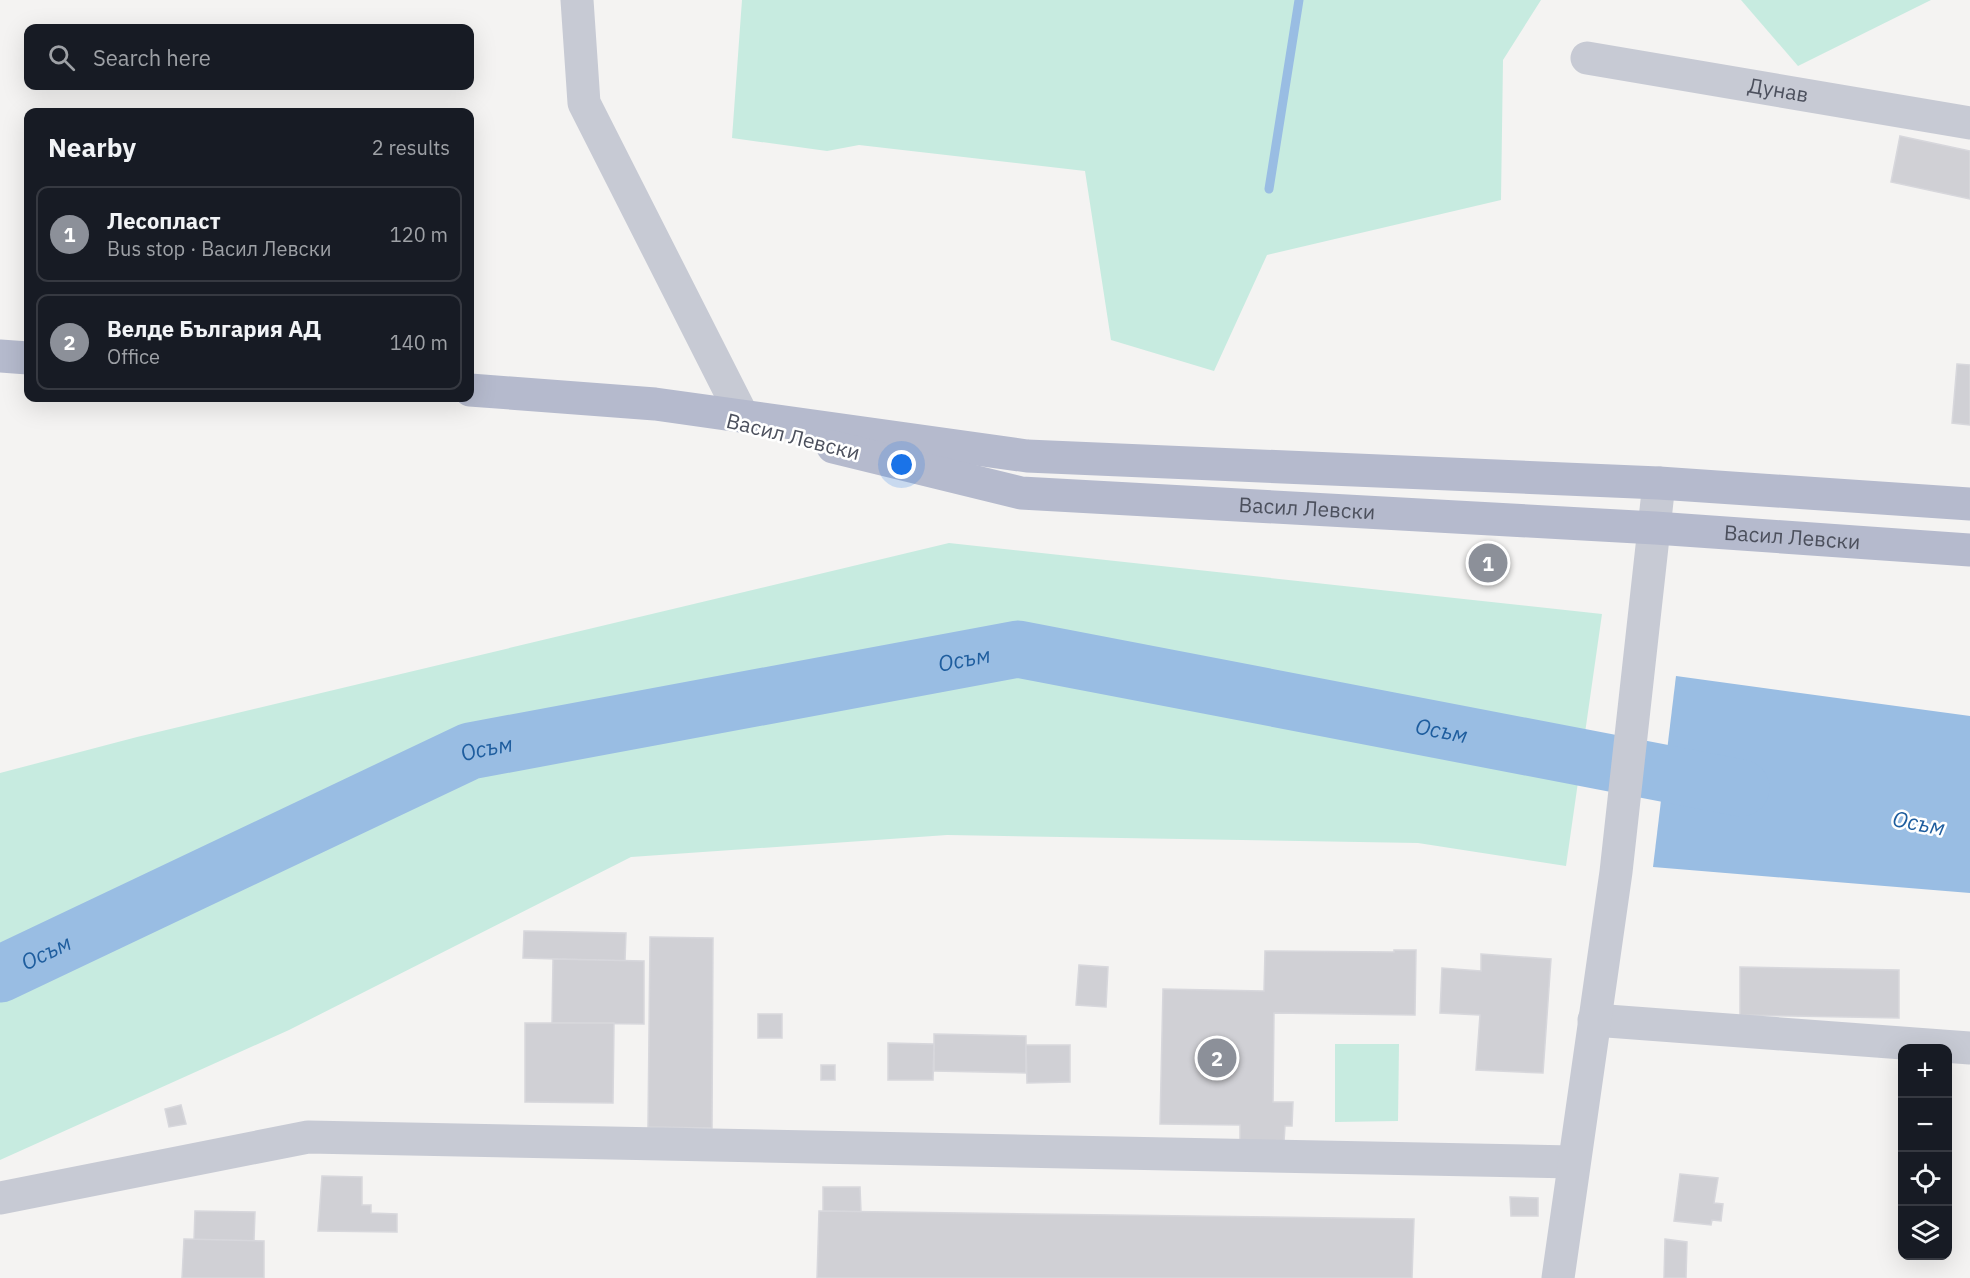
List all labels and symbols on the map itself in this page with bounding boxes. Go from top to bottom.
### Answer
street label: Дунав [1746,71,1811,108]
street label: Васил Левски [724,406,863,466]
your location [887,450,916,479]
street label: Васил Левски [1238,490,1376,526]
street label: Васил Левски [1723,518,1861,555]
pin: 1 [1468,540,1508,586]
water label: Осъм [936,639,993,678]
water label: Осъм [1413,711,1470,749]
water label: Осъм [455,728,515,768]
water label: Осъм [1890,803,1948,842]
water label: Осъм [16,927,76,976]
pin: 2 [1198,1036,1236,1080]

